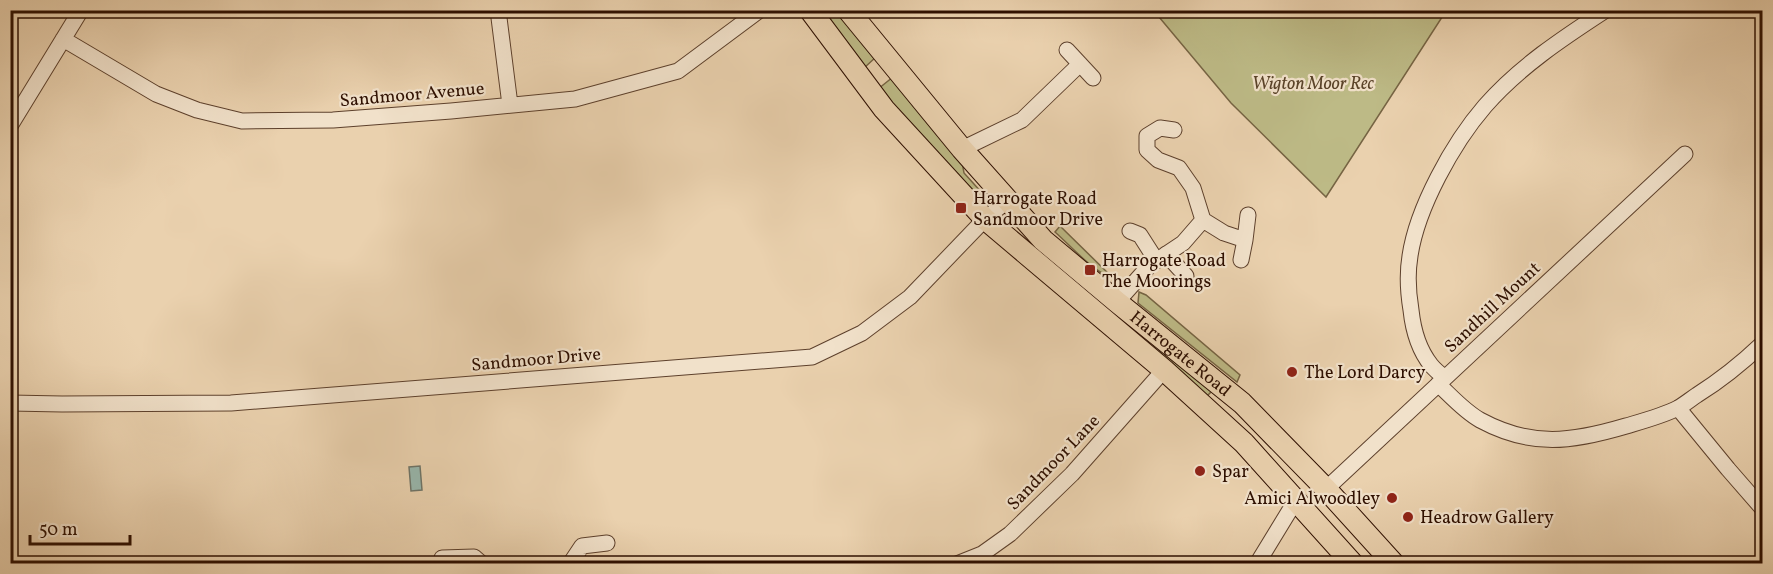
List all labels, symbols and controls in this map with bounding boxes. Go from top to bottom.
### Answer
park label: Wigton Moor Rec [1252,72,1375,97]
street label: Sandmoor Avenue [339,77,485,114]
place label: Harrogate Road Sandmoor Drive [973,187,1103,233]
marker: Harrogate Road Sandmoor Drive [954,201,968,215]
place label: Harrogate Road The Moorings [1102,249,1226,295]
street label: Sandhill Mount [1439,257,1547,359]
marker: Harrogate Road The Moorings [1083,263,1097,277]
street label: Harrogate Road [1124,306,1236,403]
street label: Sandmoor Drive [470,342,602,379]
place label: The Lord Darcy [1304,361,1426,386]
marker: The Lord Darcy [1285,365,1299,379]
street label: Sandmoor Lane [1002,410,1106,516]
place label: Spar [1212,460,1249,485]
marker: Spar [1193,464,1207,478]
place label: Amici Alwoodley [1244,487,1380,512]
marker: Amici Alwoodley [1385,491,1399,505]
place label: Headrow Gallery [1420,506,1554,531]
scale bar [30,508,130,546]
marker: Headrow Gallery [1401,510,1415,524]
text: 50 m [39,518,78,543]

